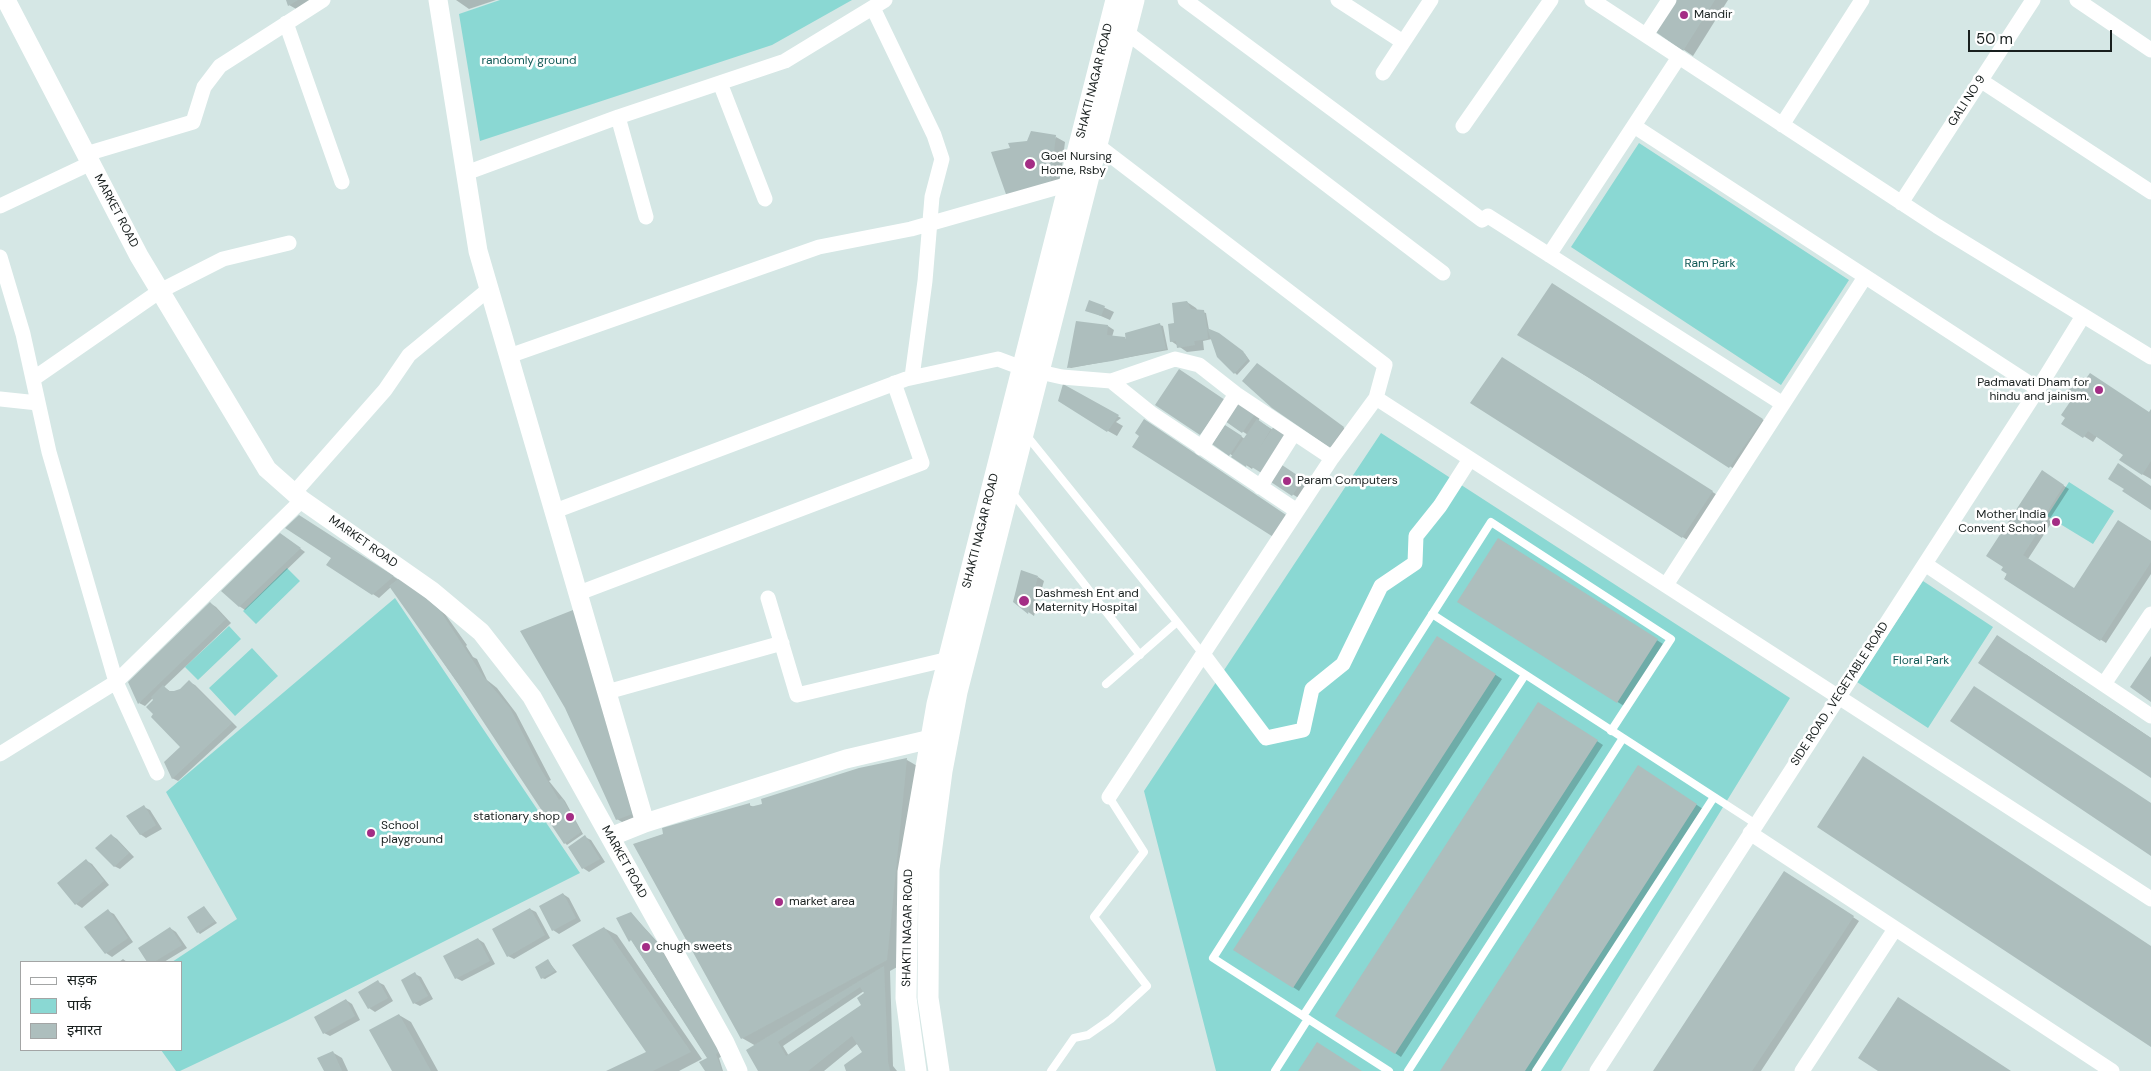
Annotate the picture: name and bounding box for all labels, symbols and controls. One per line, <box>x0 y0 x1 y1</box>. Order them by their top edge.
place label: Mandir <box>1694 8 1732 22</box>
marker: Mandir <box>1678 9 1690 21</box>
scale bar <box>1971 20 2115 52</box>
street label: SHAKTI NAGAR ROAD <box>1074 22 1116 140</box>
text: 50 m <box>1976 29 2013 49</box>
park label: randomly ground <box>481 54 577 68</box>
street label: GALI NO 9 <box>1945 73 1989 129</box>
place label: Goel Nursing Home, Rsby <box>1041 150 1112 178</box>
marker: Goel Nursing Home, Rsby <box>1023 157 1037 171</box>
street label: MARKET ROAD <box>91 172 141 250</box>
park label: Ram Park <box>1684 257 1736 271</box>
place label: Padmavati Dham for hindu and jainism. <box>1977 376 2089 404</box>
marker: Padmavati Dham for hindu and jainism. <box>2093 384 2105 396</box>
street label: SHAKTI NAGAR ROAD <box>960 472 1002 590</box>
place label: Param Computers <box>1297 474 1398 488</box>
marker: Param Computers <box>1281 475 1293 487</box>
place label: Mother India Convent School <box>1958 508 2046 536</box>
street label: MARKET ROAD <box>326 513 400 571</box>
marker: Mother India Convent School <box>2050 516 2062 528</box>
place label: Dashmesh Ent and Maternity Hospital <box>1035 587 1139 615</box>
marker: Dashmesh Ent and Maternity Hospital <box>1017 594 1031 608</box>
street label: SIDE ROAD , VEGETABLE ROAD <box>1788 619 1892 769</box>
park label: Floral Park <box>1893 654 1949 668</box>
place label: stationary shop <box>473 810 560 824</box>
marker: stationary shop <box>564 811 576 823</box>
place label: School playground <box>381 819 443 847</box>
street label: MARKET ROAD <box>598 823 650 901</box>
marker: School playground <box>365 827 377 839</box>
street label: SHAKTI NAGAR ROAD <box>900 869 916 987</box>
place label: market area <box>789 895 855 909</box>
marker: market area <box>773 896 785 908</box>
place label: chugh sweets <box>656 940 732 954</box>
marker: chugh sweets <box>640 941 652 953</box>
legend <box>20 961 182 1051</box>
text: सड़क <box>67 970 97 990</box>
text: पार्क <box>67 995 91 1015</box>
text: इमारत <box>67 1020 102 1040</box>

